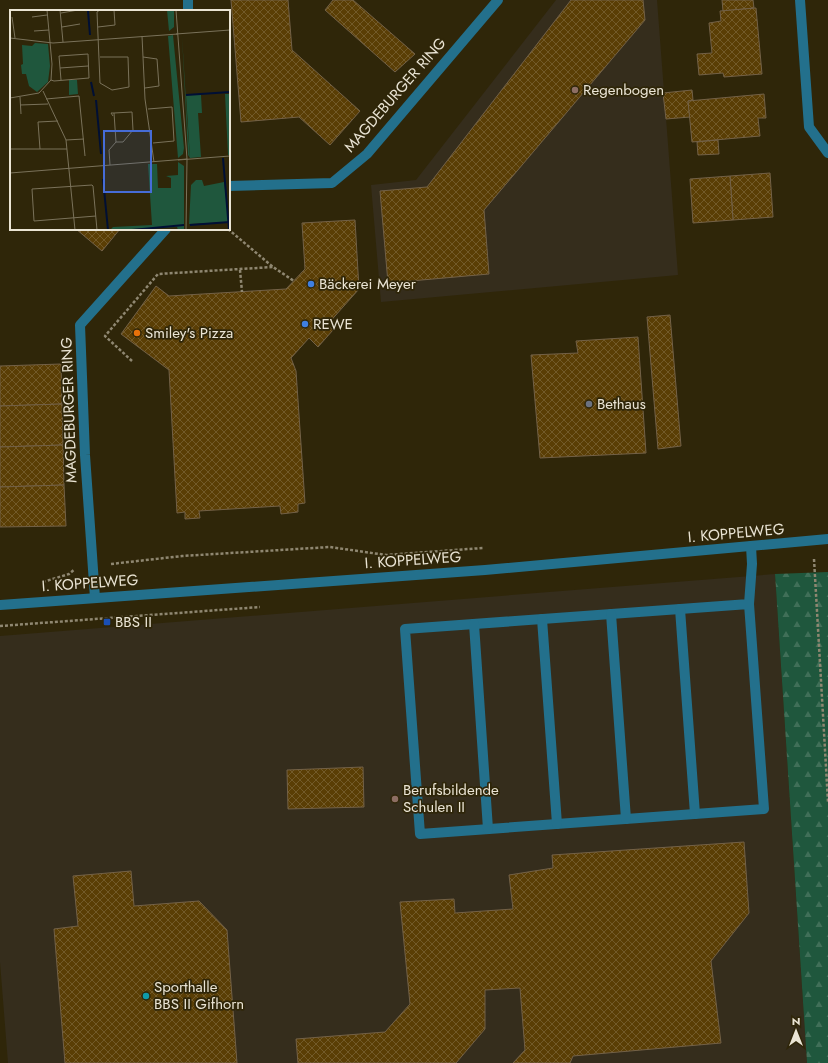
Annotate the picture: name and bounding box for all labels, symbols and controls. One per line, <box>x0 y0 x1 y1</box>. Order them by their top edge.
inset map <box>10 10 230 230</box>
street label: MAGDEBURGER RING <box>339 33 451 157</box>
place label: Regenbogen <box>583 79 664 101</box>
marker: Regenbogen <box>570 85 580 95</box>
place label: Bäckerei Meyer <box>319 273 417 295</box>
marker: Bäckerei Meyer <box>306 279 316 289</box>
place label: REWE <box>313 313 353 335</box>
marker: REWE <box>300 319 310 329</box>
place label: Smiley's Pizza <box>145 322 233 344</box>
marker: Smiley's Pizza <box>132 328 142 338</box>
street label: MAGDEBURGER RING <box>55 337 83 483</box>
place label: Bethaus <box>597 393 646 415</box>
marker: Bethaus <box>584 399 594 409</box>
street label: I. KOPPELWEG <box>687 518 785 548</box>
street label: I. KOPPELWEG <box>364 546 462 574</box>
street label: I. KOPPELWEG <box>41 569 139 597</box>
place label: BBS II <box>115 611 152 633</box>
marker: BBS II <box>102 617 112 627</box>
place label: Berufsbildende Schulen II <box>403 779 499 818</box>
marker: Berufsbildende Schulen II <box>390 794 400 804</box>
place label: Sporthalle BBS II Gifhorn <box>154 976 244 1015</box>
marker: Sporthalle BBS II Gifhorn <box>141 991 151 1001</box>
north arrow <box>776 1011 816 1051</box>
text: N <box>792 1013 800 1029</box>

